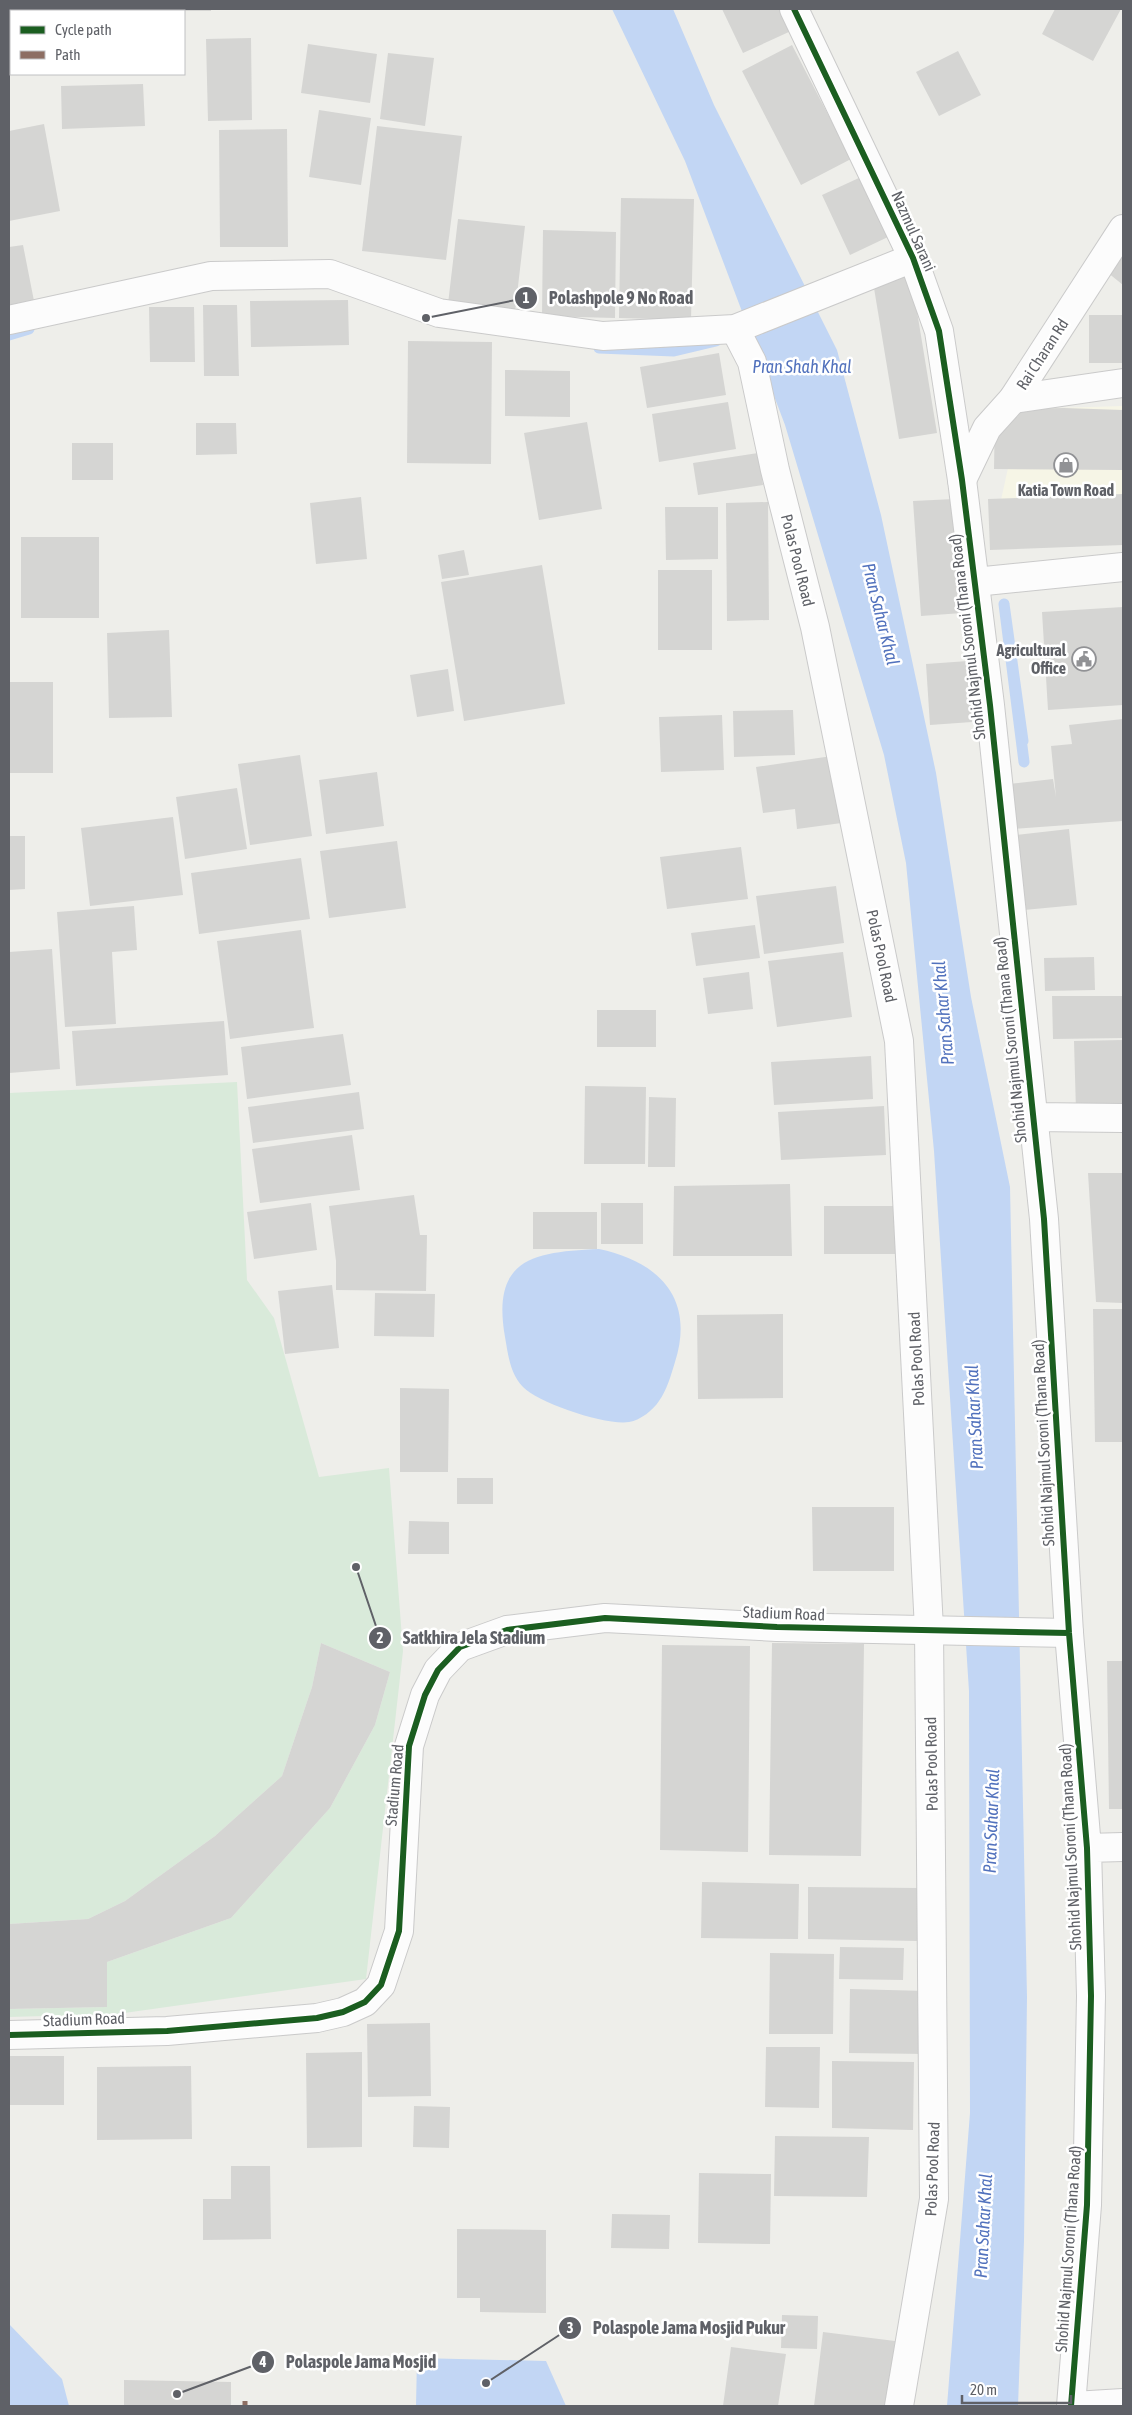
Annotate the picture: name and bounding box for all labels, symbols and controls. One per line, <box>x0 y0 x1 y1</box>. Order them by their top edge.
legend <box>10 10 185 75</box>
text: Cycle path <box>55 21 112 38</box>
text: Path <box>55 46 81 63</box>
street label: Nazmul Sarani <box>888 188 940 274</box>
callout: Polashpole 9 No Road <box>514 281 703 314</box>
text: Polashpole 9 No Road <box>549 287 693 308</box>
text: 1 <box>522 289 530 306</box>
street label: Rai Charan Rd <box>1012 315 1072 393</box>
water label: Pran Shah Khal <box>752 356 852 377</box>
shop icon: Katia Town Road <box>1053 452 1079 478</box>
place label: Katia Town Road <box>1018 481 1115 499</box>
street label: Polas Pool Road <box>778 512 818 608</box>
street label: Shohid Najmul Soroni (Thana Road) <box>945 533 990 741</box>
water label: Pran Sahar Khal <box>858 561 904 667</box>
place label: Agricultural Office <box>996 641 1067 677</box>
public building icon: Agricultural Office <box>1071 646 1097 672</box>
street label: Polas Pool Road <box>863 908 901 1004</box>
street label: Shohid Najmul Soroni (Thana Road) <box>990 936 1031 1144</box>
water label: Pran Sahar Khal <box>928 960 958 1066</box>
street label: Polas Pool Road <box>905 1311 927 1407</box>
street label: Shohid Najmul Soroni (Thana Road) <box>1029 1339 1058 1547</box>
water label: Pran Sahar Khal <box>961 1364 987 1470</box>
street label: Stadium Road <box>743 1603 825 1623</box>
callout: Satkhira Jela Stadium <box>368 1621 555 1654</box>
text: Satkhira Jela Stadium <box>403 1627 545 1648</box>
text: 2 <box>376 1629 384 1646</box>
street label: Polas Pool Road <box>921 1717 941 1811</box>
street label: Stadium Road <box>381 1743 407 1827</box>
street label: Shohid Najmul Soroni (Thana Road) <box>1056 1743 1085 1951</box>
water label: Pran Sahar Khal <box>979 1768 1003 1874</box>
street label: Stadium Road <box>43 2009 125 2029</box>
street label: Polas Pool Road <box>921 2122 943 2216</box>
street label: Shohid Najmul Soroni (Thana Road) <box>1052 2145 1085 2353</box>
water label: Pran Sahar Khal <box>970 2173 996 2279</box>
callout: Polaspole Jama Mosjid Pukur <box>557 2311 795 2344</box>
text: Polaspole Jama Mosjid Pukur <box>593 2317 786 2338</box>
text: 3 <box>566 2319 574 2336</box>
callout: Polaspole Jama Mosjid <box>251 2346 446 2379</box>
text: Polaspole Jama Mosjid <box>286 2351 436 2372</box>
text: 4 <box>258 2353 267 2370</box>
scale bar <box>962 2372 1071 2404</box>
text: 20 m <box>970 2381 997 2398</box>

